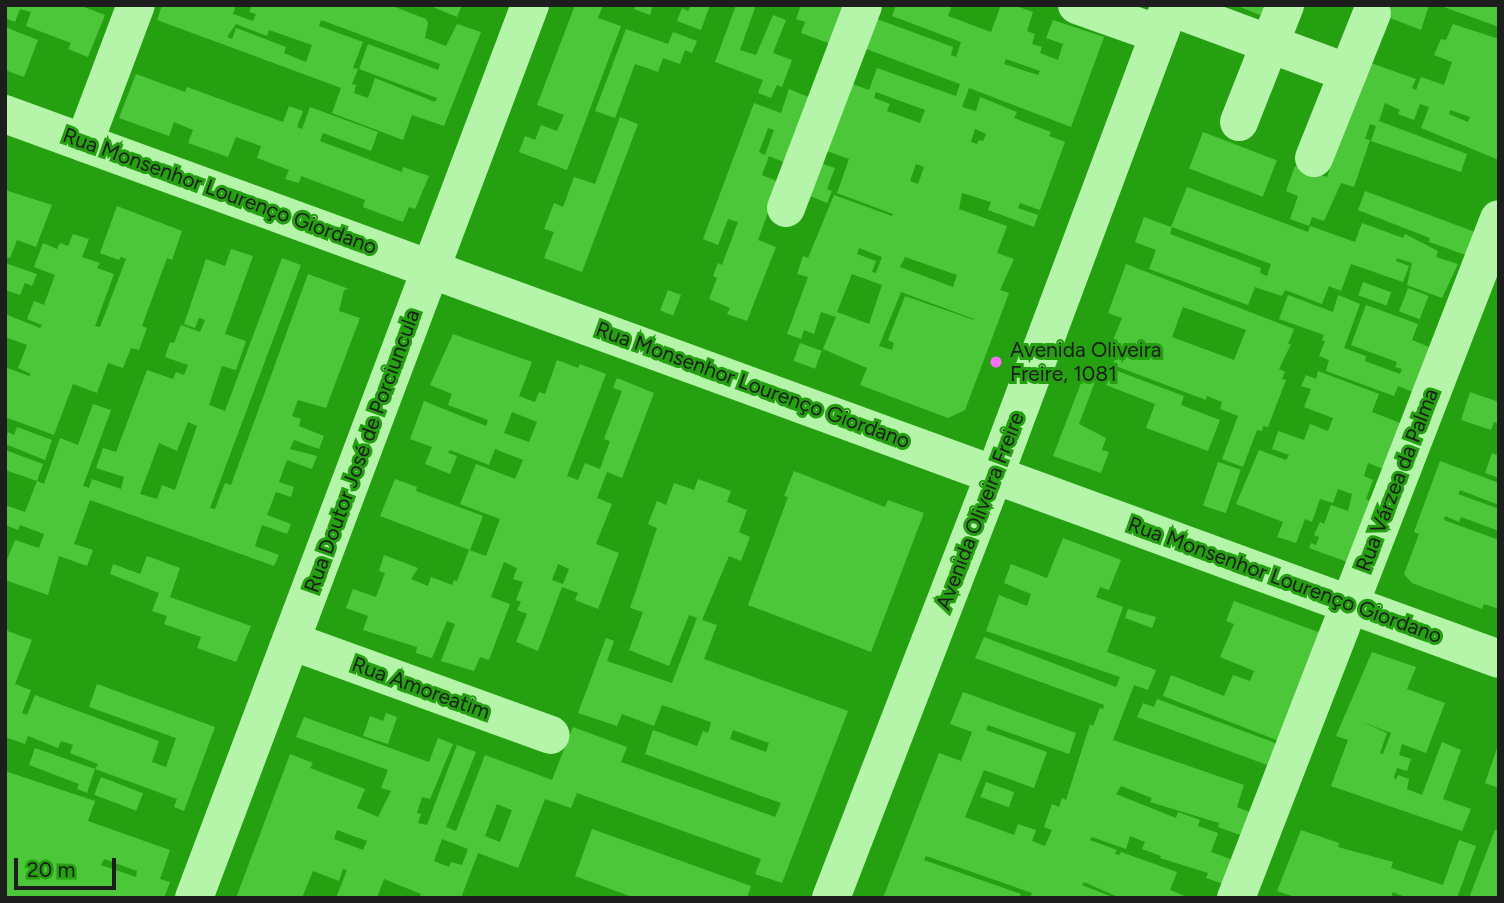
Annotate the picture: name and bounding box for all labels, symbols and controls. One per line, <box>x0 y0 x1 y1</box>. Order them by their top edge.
street label: Rua Monsenhor Lourenço Giordano <box>59 122 381 260</box>
street label: Rua Doutor José de Porciuncula <box>299 306 425 596</box>
street label: Rua Monsenhor Lourenço Giordano <box>592 316 914 454</box>
place label: Avenida Oliveira Freire, 1081 <box>1010 337 1162 387</box>
marker: Avenida Oliveira Freire, 1081 <box>988 354 1004 370</box>
street label: Rua Várzea da Palma <box>1350 385 1444 575</box>
street label: Avenida Oliveira Freire <box>931 409 1029 613</box>
street label: Rua Monsenhor Lourenço Giordano <box>1124 511 1446 649</box>
street label: Rua Amoreatim <box>349 651 493 725</box>
scale bar <box>18 844 119 888</box>
text: 20 m <box>27 857 75 882</box>

